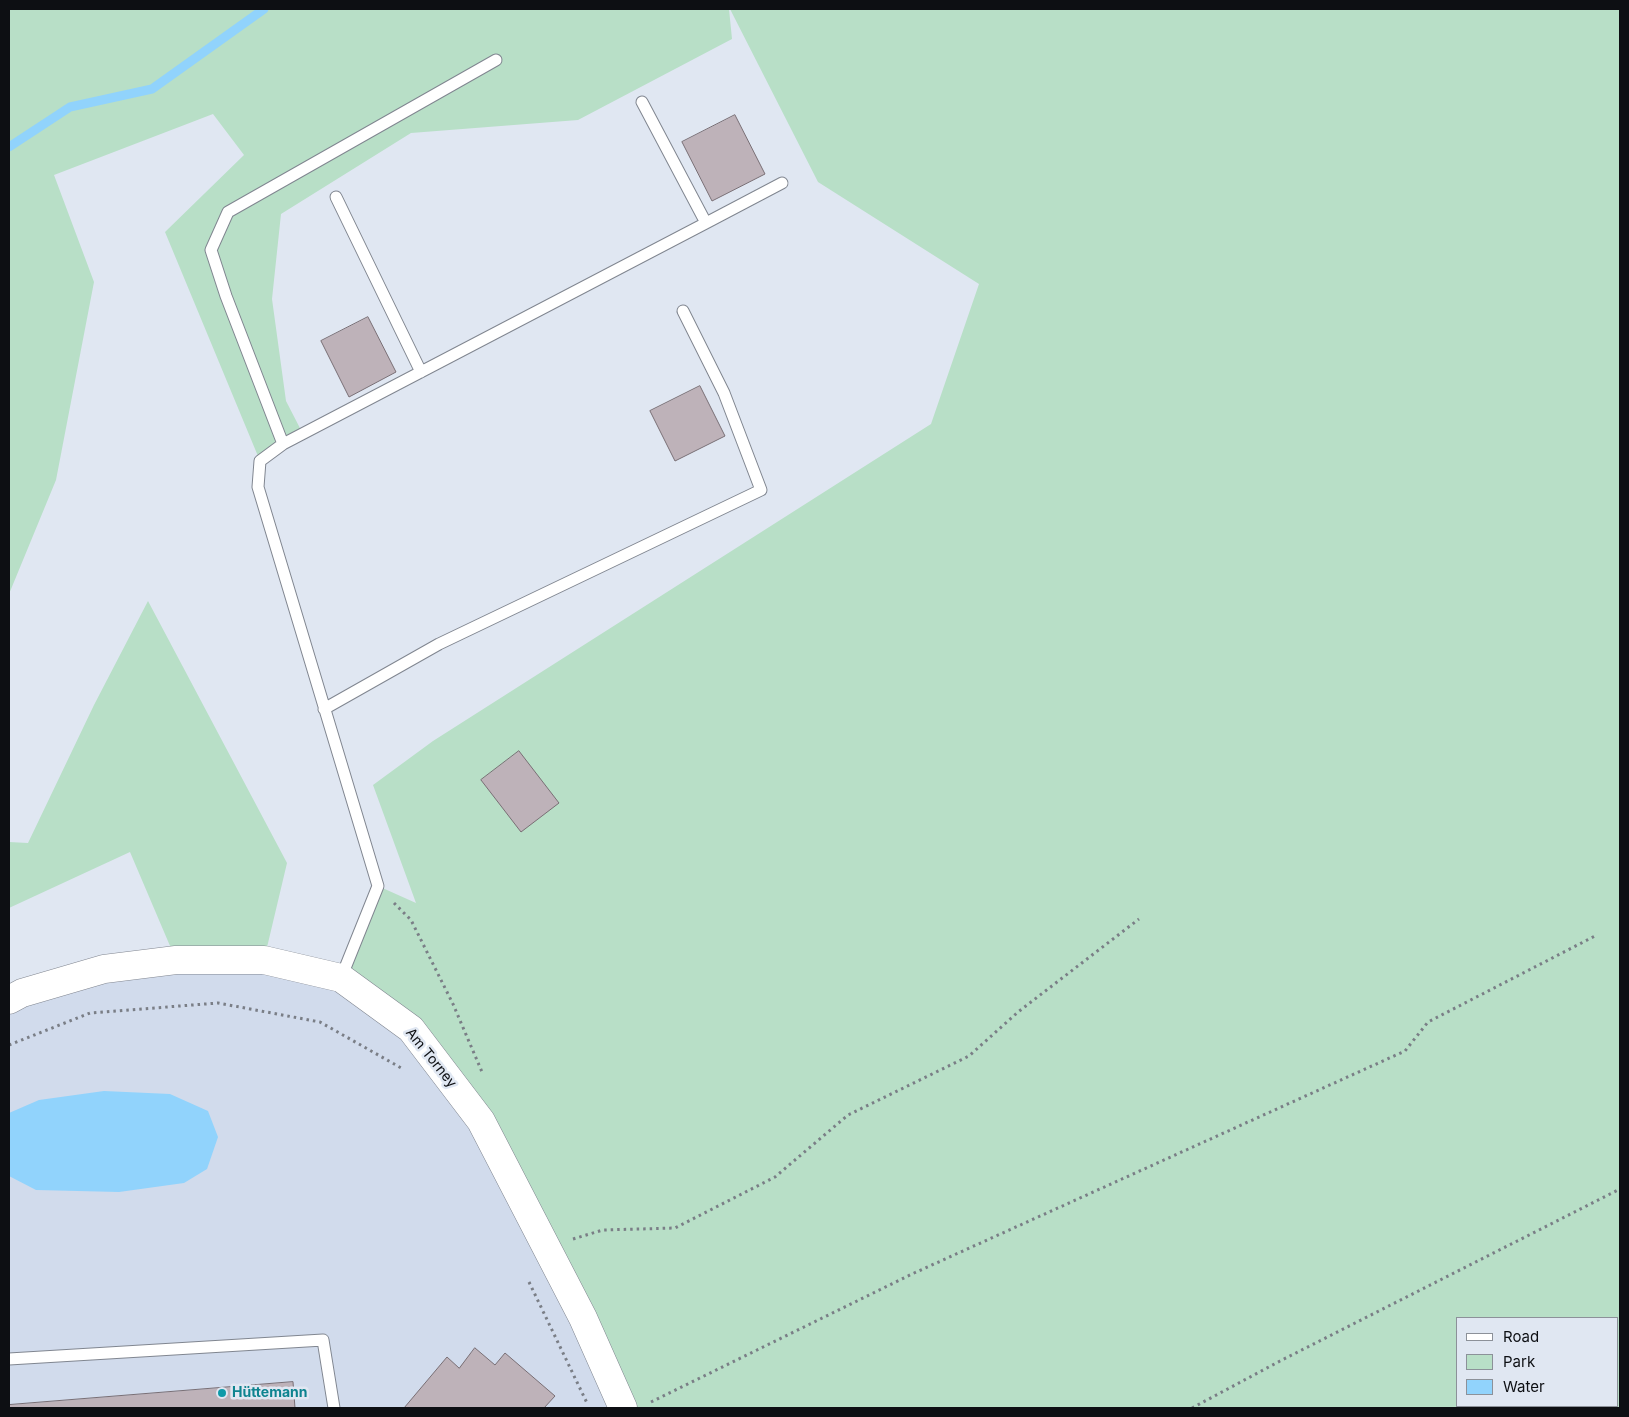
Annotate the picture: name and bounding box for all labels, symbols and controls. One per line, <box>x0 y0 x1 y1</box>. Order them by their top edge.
street label: Am Torney <box>402 1025 460 1091</box>
legend <box>1456 1317 1619 1407</box>
text: Road <box>1503 1327 1539 1346</box>
text: Park <box>1503 1352 1535 1371</box>
text: Water <box>1503 1377 1545 1396</box>
place label: Hüttemann <box>232 1385 307 1401</box>
marker: Hüttemann <box>216 1387 228 1399</box>

